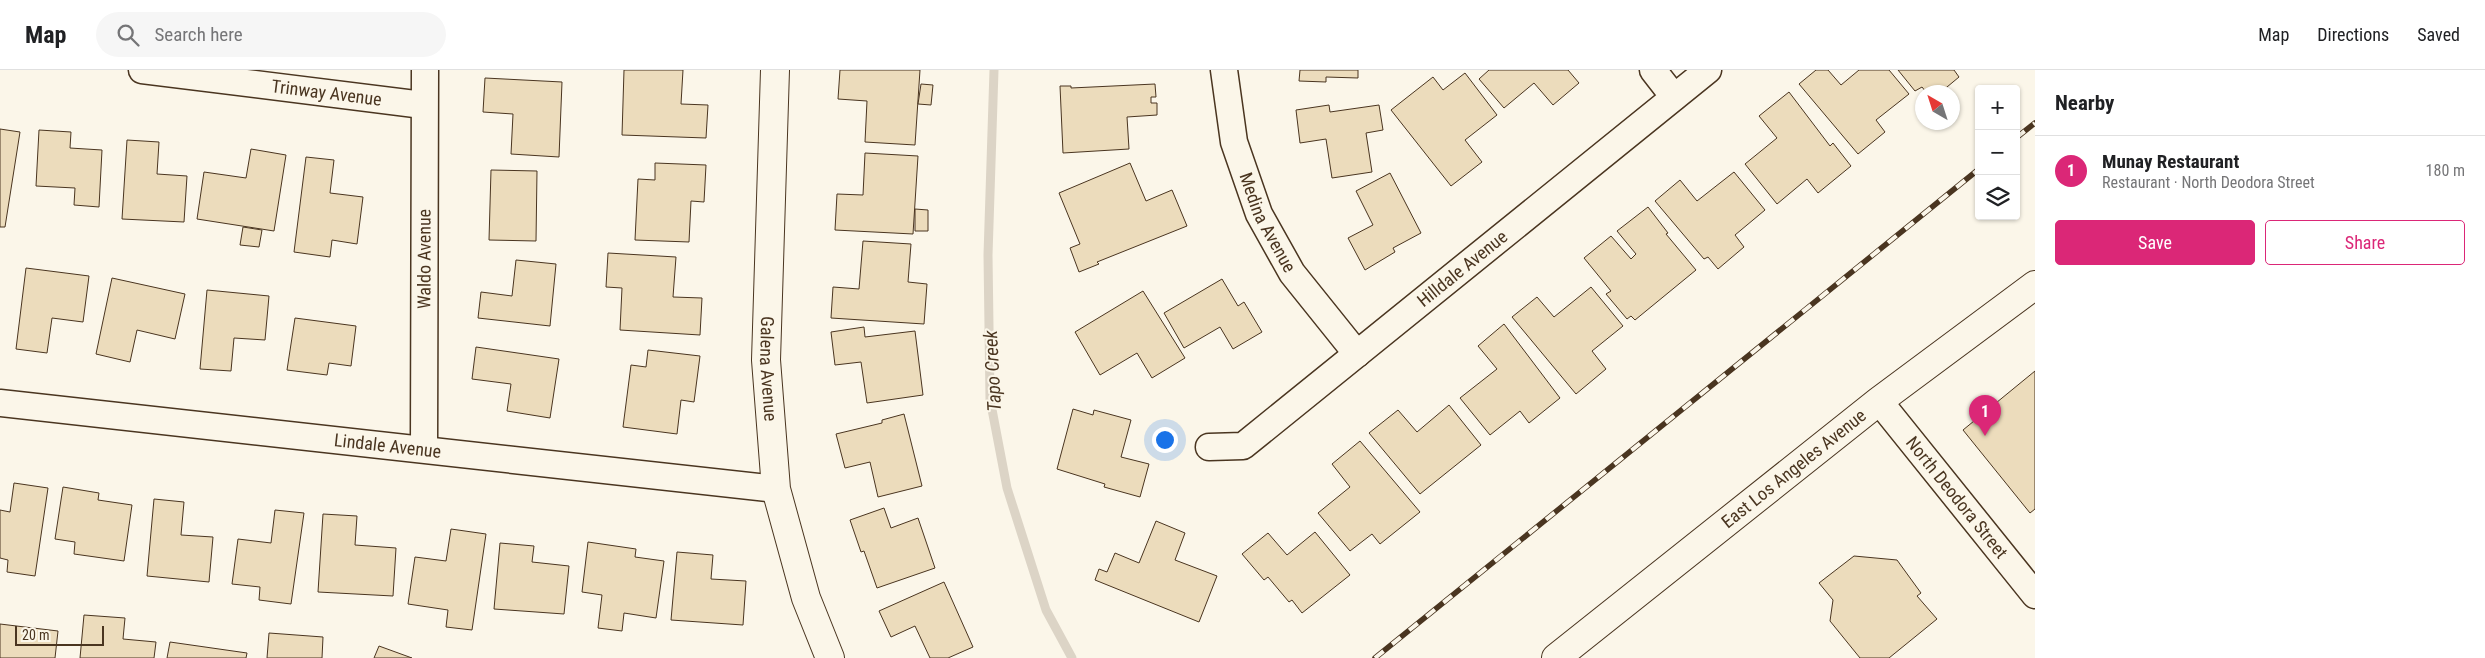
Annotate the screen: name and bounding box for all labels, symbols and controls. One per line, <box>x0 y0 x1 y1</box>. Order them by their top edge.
search box <box>96 12 446 57</box>
text: Map <box>25 21 66 49</box>
icon: search <box>114 21 142 49</box>
text: Search here <box>154 23 243 46</box>
text: Map <box>2258 24 2289 45</box>
text: Directions <box>2317 24 2389 45</box>
text: Saved <box>2417 24 2460 45</box>
street label: Trinway Avenue <box>270 75 383 110</box>
north arrow <box>1915 85 1960 130</box>
map controls <box>1975 85 2020 220</box>
button: + <box>1975 85 2020 130</box>
text: Nearby <box>2055 91 2114 115</box>
button: − <box>1975 130 2020 175</box>
text: Munay Restaurant <box>2102 150 2239 173</box>
text: 1 <box>2067 161 2075 180</box>
text: 180 m <box>2426 161 2465 180</box>
street label: Medina Avenue <box>1235 170 1300 276</box>
text: Restaurant · North Deodora Street <box>2102 173 2315 192</box>
button: layers <box>1975 175 2020 220</box>
street label: Waldo Avenue <box>413 209 435 309</box>
button: Save <box>2055 220 2255 265</box>
button: Share <box>2265 220 2465 265</box>
street label: Hilldale Avenue <box>1413 226 1511 311</box>
street label: Galena Avenue <box>756 316 782 422</box>
water label: Tapo Creek <box>979 329 1006 412</box>
pin: 1 <box>1969 395 2001 436</box>
street label: East Los Angeles Avenue <box>1717 405 1870 532</box>
your location <box>1152 427 1178 453</box>
street label: Lindale Avenue <box>333 429 442 462</box>
street label: North Deodora Street <box>1902 432 2012 562</box>
scale bar <box>15 623 104 646</box>
text: 20 m <box>22 627 50 643</box>

